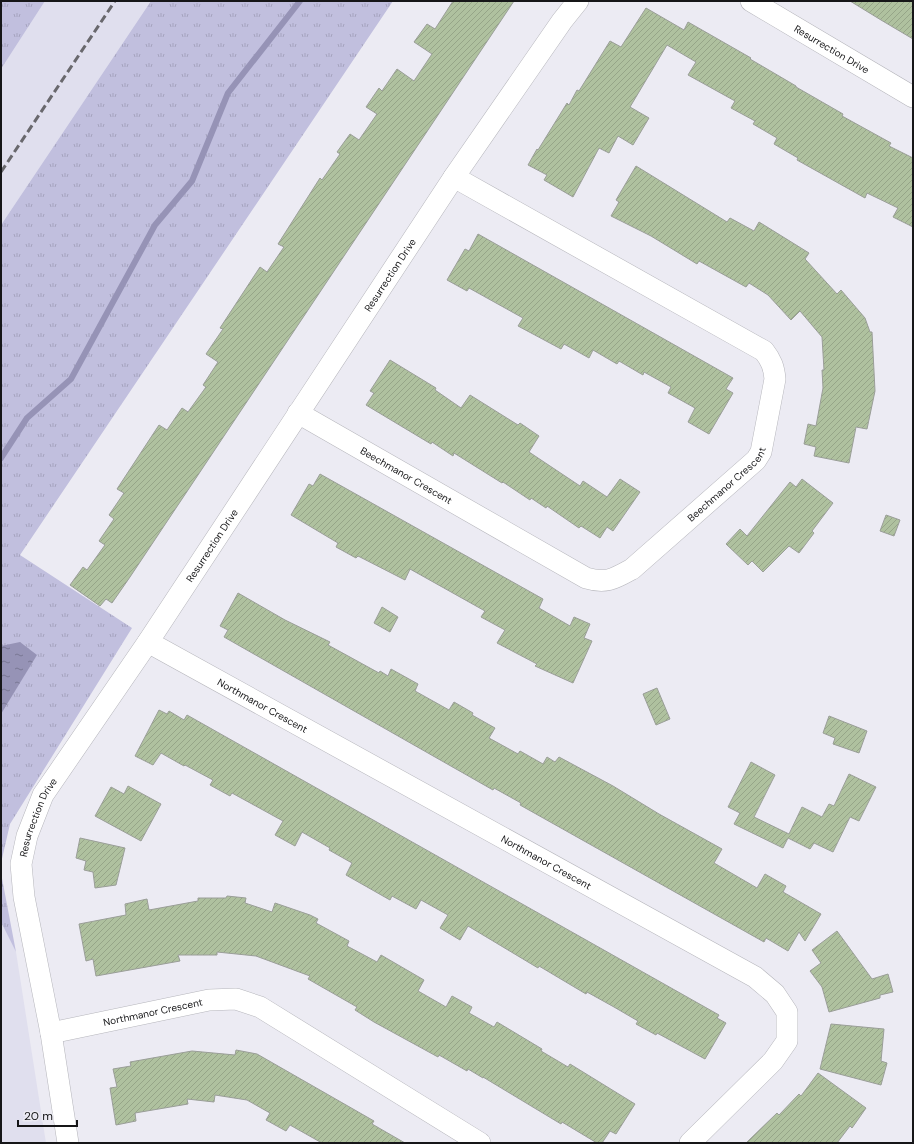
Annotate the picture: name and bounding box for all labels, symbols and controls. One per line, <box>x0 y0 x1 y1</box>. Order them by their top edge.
street label: Resurrection Drive <box>792 22 872 76</box>
street label: Resurrection Drive <box>361 235 419 314</box>
street label: Beechmanor Crescent <box>358 444 455 507</box>
street label: Beechmanor Crescent <box>684 446 768 524</box>
street label: Resurrection Drive <box>183 506 241 584</box>
street label: Northmanor Crescent <box>215 675 310 735</box>
street label: Resurrection Drive <box>16 775 60 858</box>
street label: Northmanor Crescent <box>499 832 594 892</box>
street label: Northmanor Crescent <box>102 995 204 1028</box>
scale bar <box>18 1102 77 1128</box>
text: 20 m <box>24 1108 53 1124</box>

